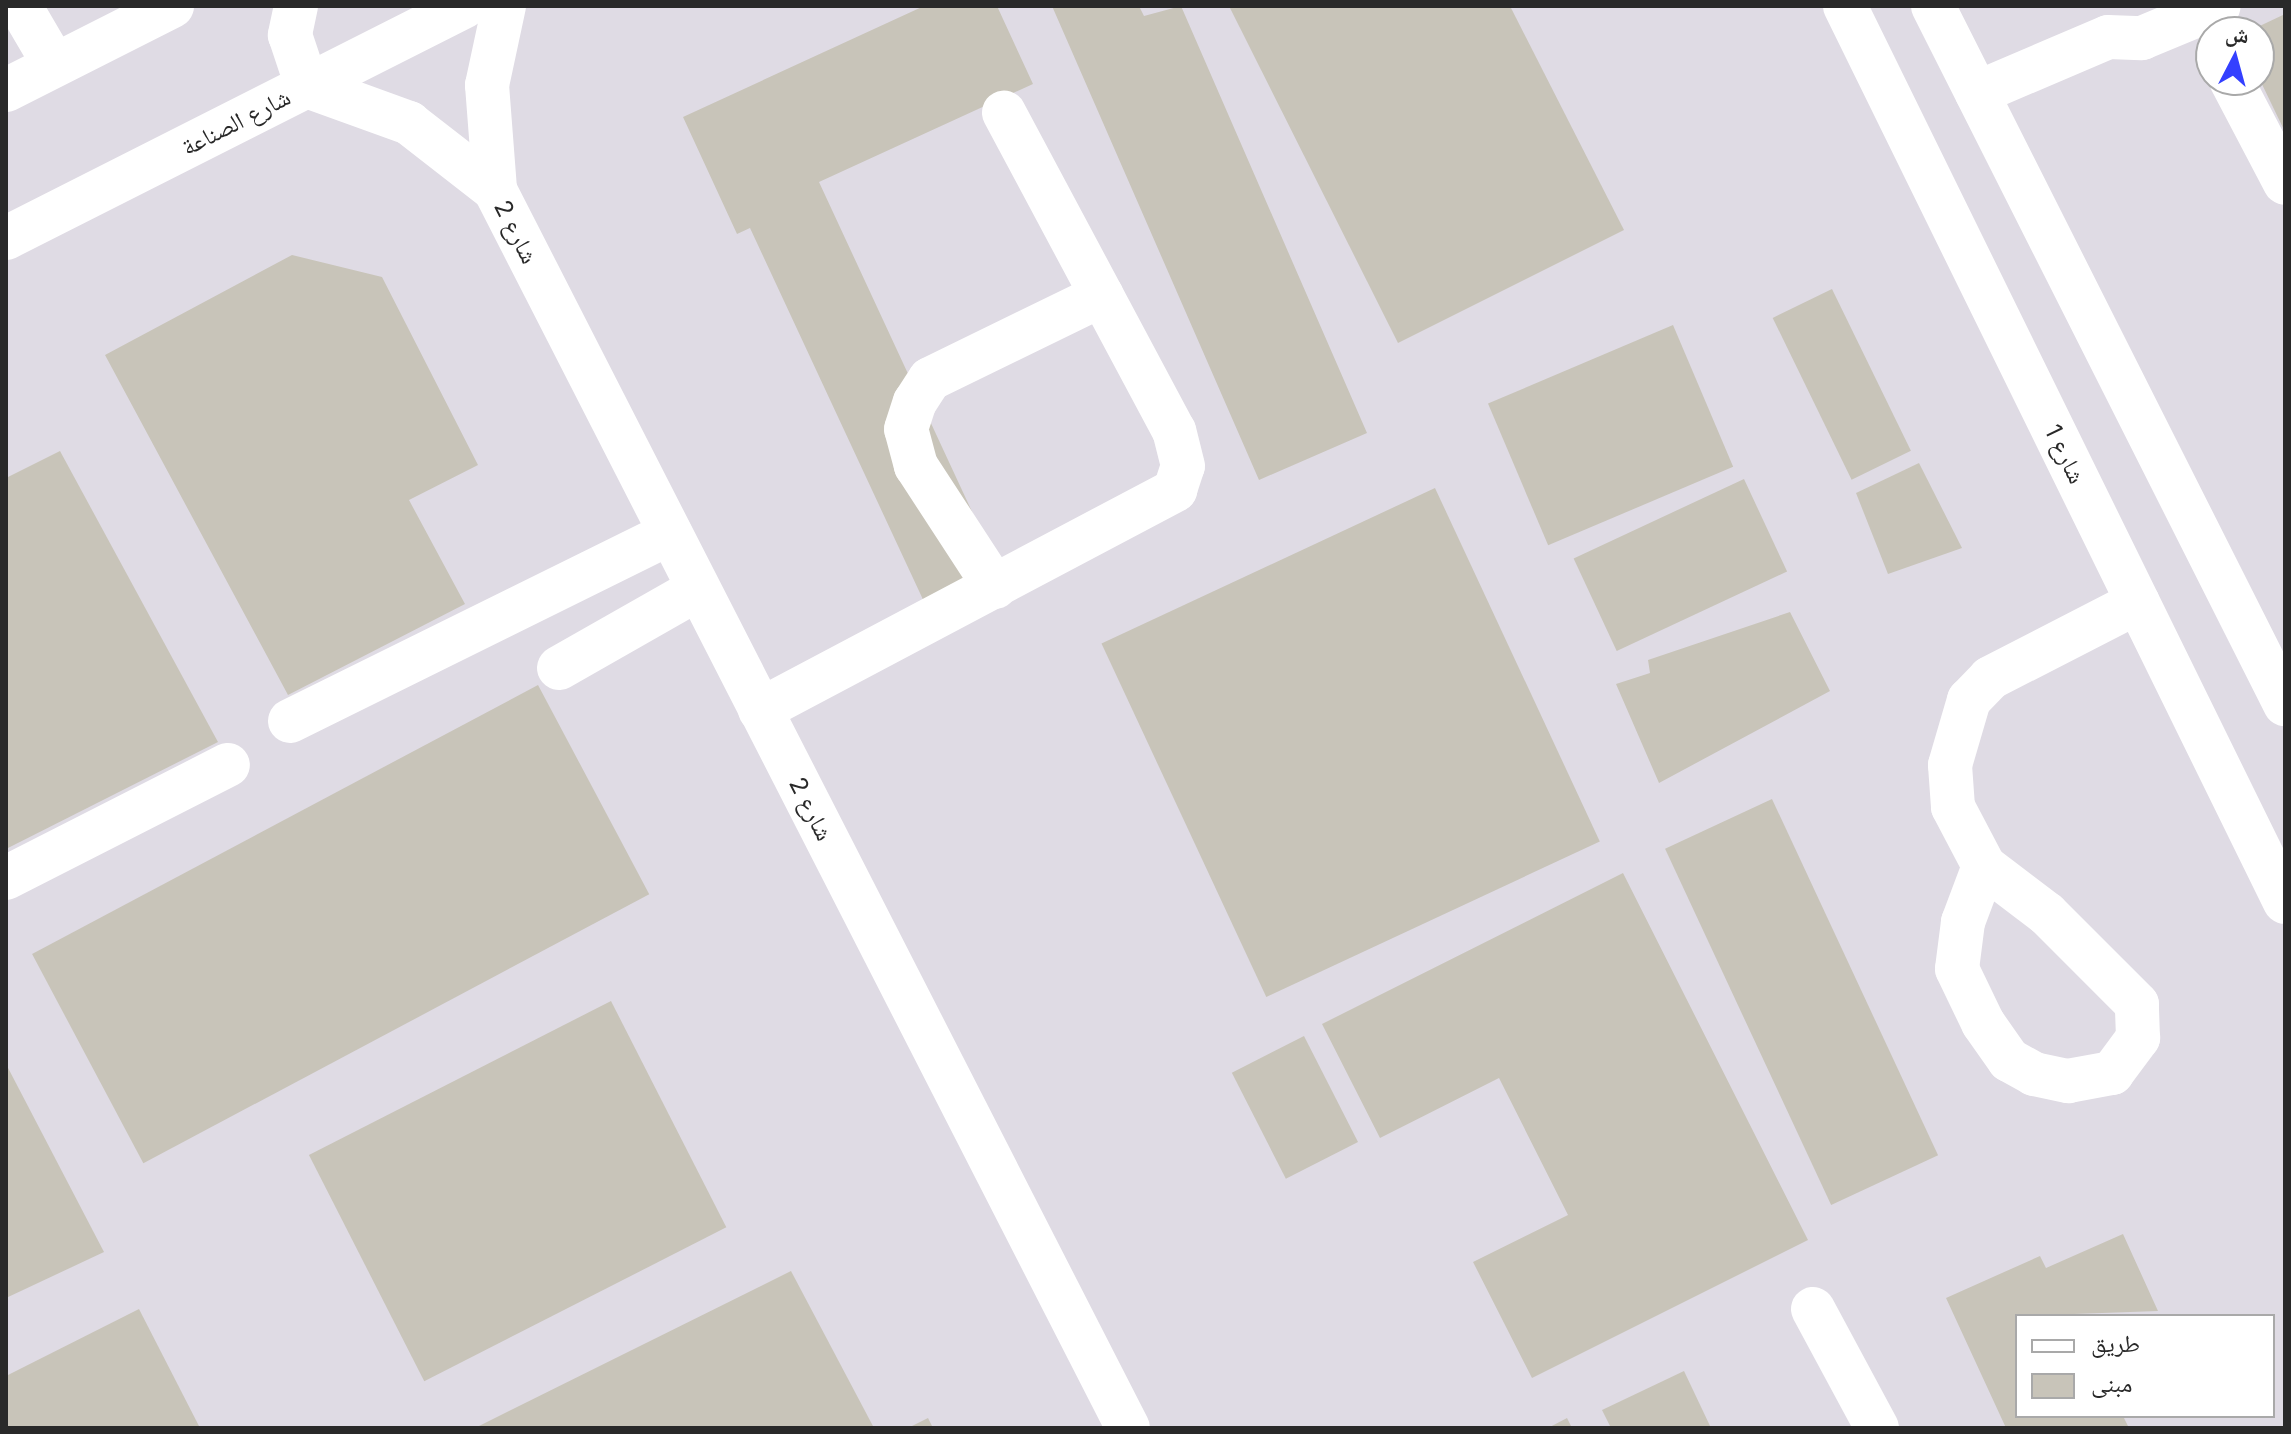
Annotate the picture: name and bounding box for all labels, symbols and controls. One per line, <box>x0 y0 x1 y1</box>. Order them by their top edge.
north arrow <box>2195 16 2275 96</box>
text: ش <box>2224 20 2250 48</box>
street label: شارع الصناعة <box>177 82 295 162</box>
street label: شارع 2 <box>488 196 544 268</box>
street label: شارع 1 <box>2038 420 2092 488</box>
street label: شارع 2 <box>783 773 839 845</box>
legend <box>2015 1314 2275 1418</box>
text: طريق <box>2091 1329 2140 1358</box>
text: مبنى <box>2091 1369 2132 1398</box>

